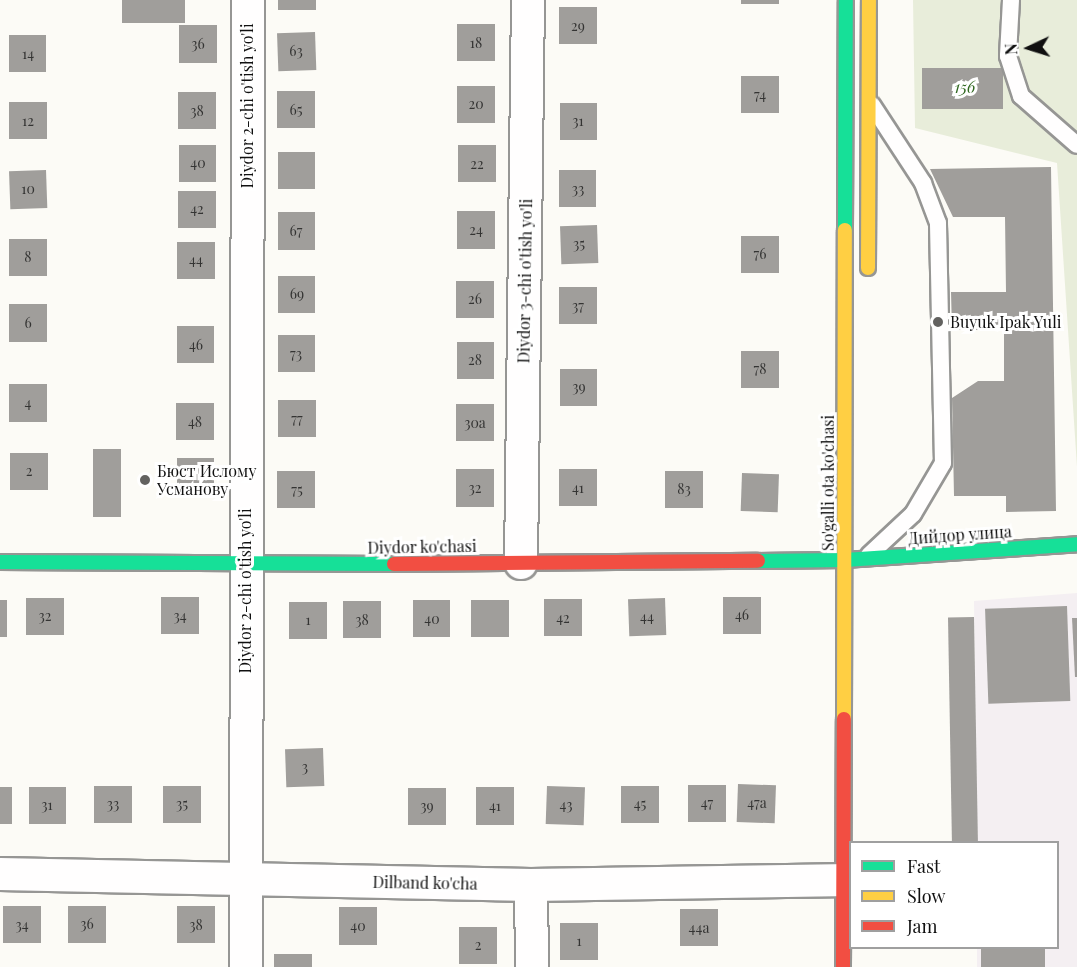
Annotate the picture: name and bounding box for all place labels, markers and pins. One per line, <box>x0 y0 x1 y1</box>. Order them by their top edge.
place label: Buyuk Ipak Yuli <box>950 312 1062 332</box>
marker: Buyuk Ipak Yuli <box>931 315 945 329</box>
place label: Бюст Ислому Усманову <box>157 461 257 499</box>
marker: Бюст Ислому Усманову <box>138 473 152 487</box>

